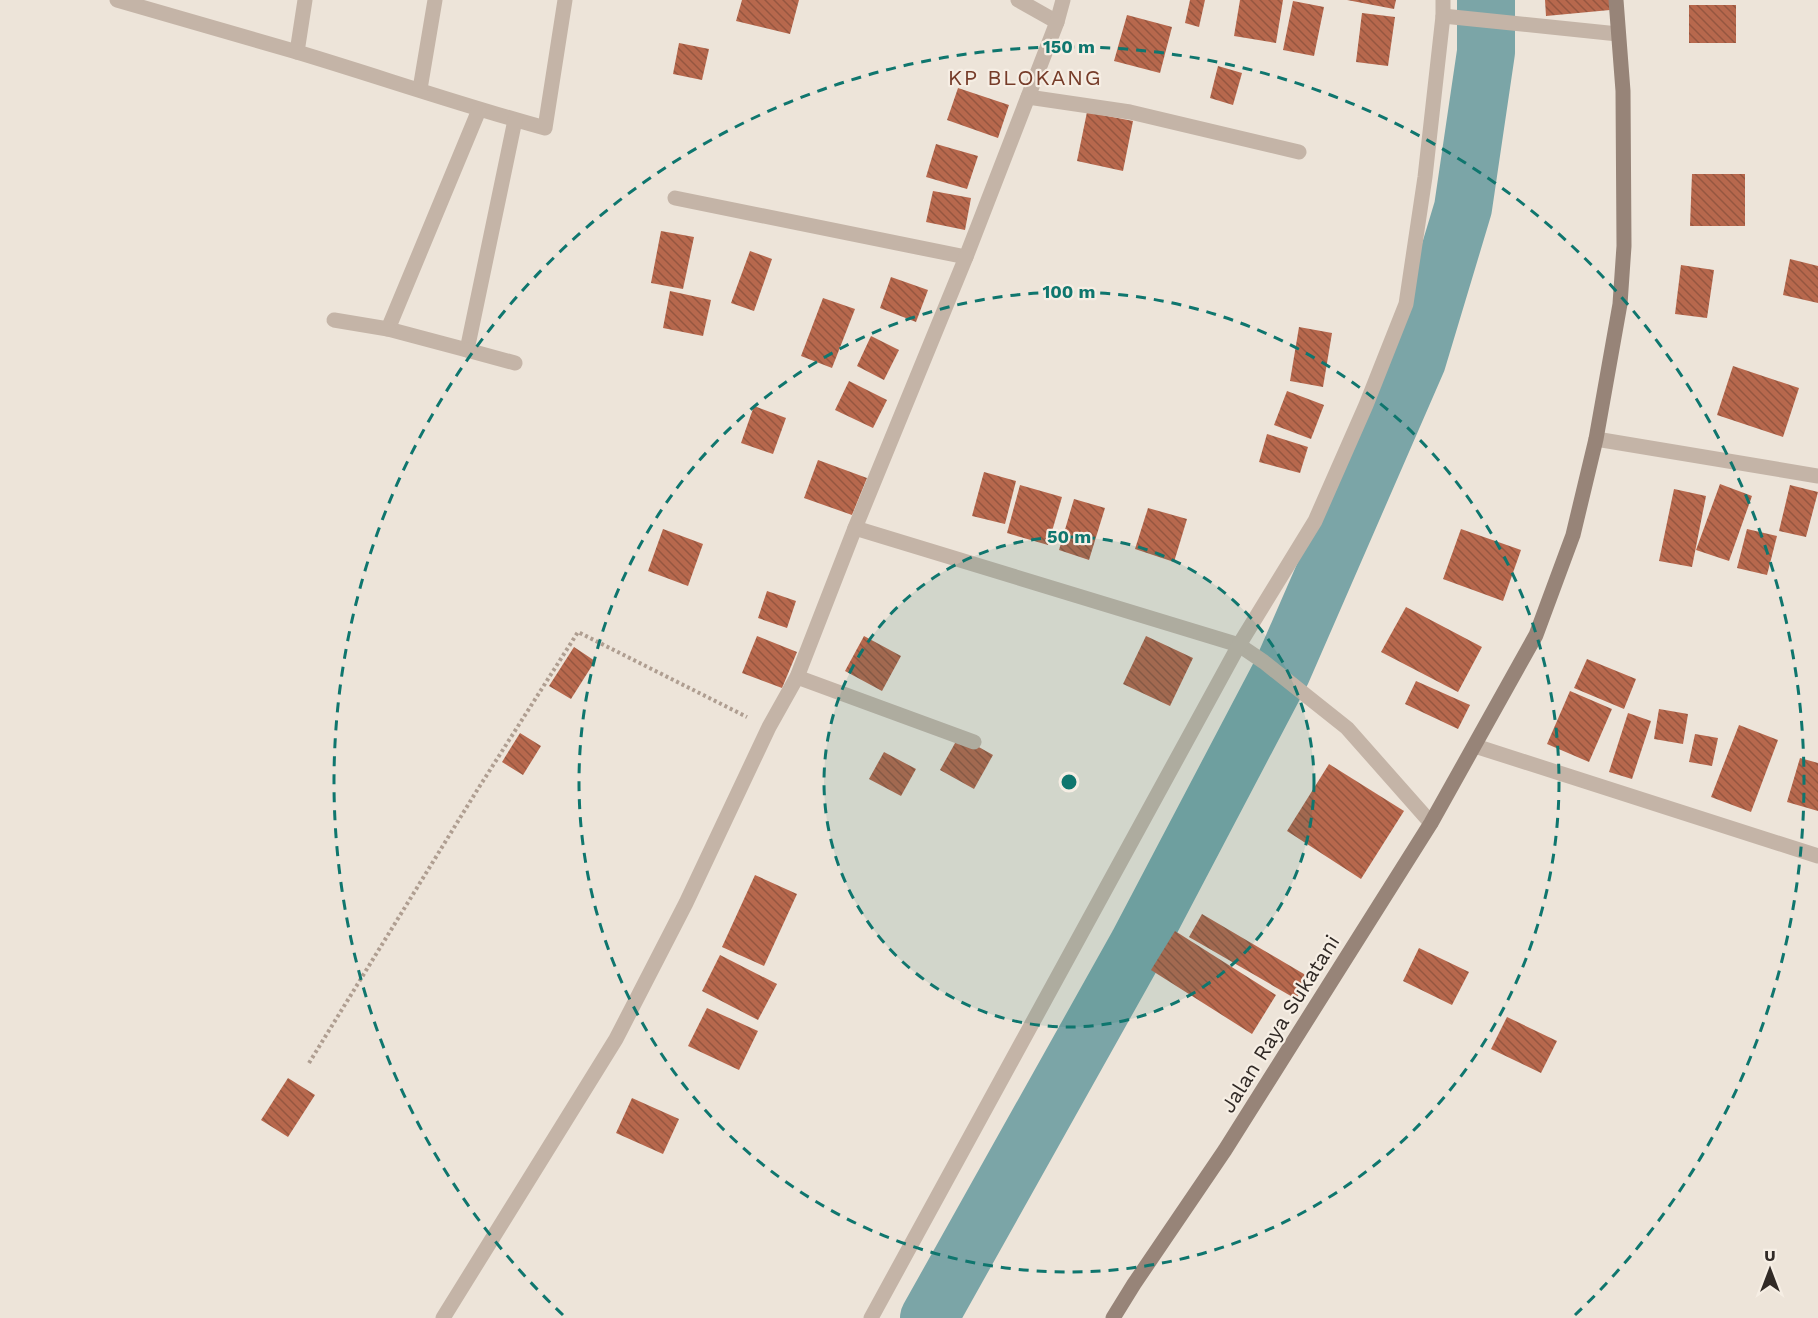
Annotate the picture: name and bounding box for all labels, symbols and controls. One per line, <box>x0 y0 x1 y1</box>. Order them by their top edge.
text: 150 m <box>1043 36 1095 57</box>
district label: KP BLOKANG <box>948 65 1102 90</box>
text: 100 m <box>1042 281 1096 302</box>
text: 50 m <box>1047 526 1091 547</box>
centre of rings <box>1059 772 1079 792</box>
street label: Jalan Raya Sukatani <box>1215 930 1344 1117</box>
north arrow <box>1740 1240 1800 1300</box>
text: U <box>1764 1246 1776 1265</box>

